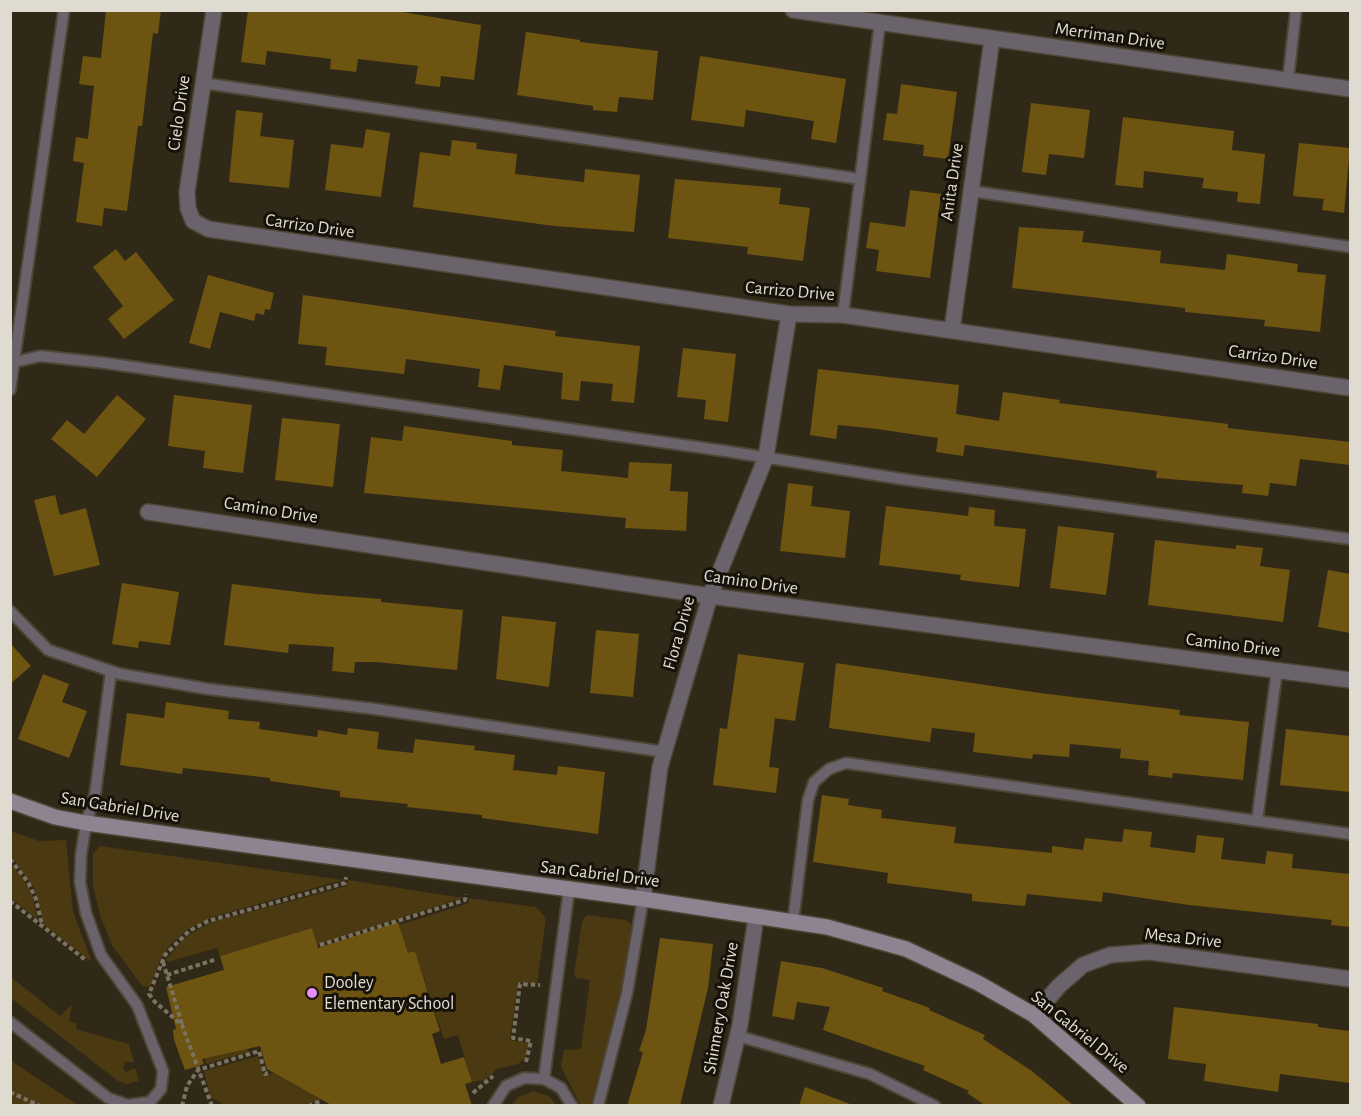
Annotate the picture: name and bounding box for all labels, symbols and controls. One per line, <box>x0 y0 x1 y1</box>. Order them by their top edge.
street label: Merriman Drive <box>1054 18 1166 54</box>
street label: Cielo Drive <box>163 74 195 152</box>
street label: Anita Drive <box>936 142 968 222</box>
street label: Carrizo Drive <box>264 209 356 243</box>
street label: Carrizo Drive <box>744 276 836 306</box>
street label: Carrizo Drive <box>1227 340 1319 374</box>
street label: Camino Drive <box>223 492 319 528</box>
street label: Camino Drive <box>703 565 799 599</box>
street label: Flora Drive <box>658 594 700 672</box>
street label: Camino Drive <box>1185 629 1281 661</box>
street label: San Gabriel Drive <box>59 787 181 827</box>
street label: San Gabriel Drive <box>539 856 661 892</box>
street label: Mesa Drive <box>1143 923 1223 953</box>
street label: Shinnery Oak Drive <box>699 940 743 1076</box>
place label: Dooley Elementary School <box>324 972 454 1014</box>
marker: Dooley Elementary School <box>305 986 319 1000</box>
street label: San Gabriel Drive <box>1027 986 1133 1078</box>

